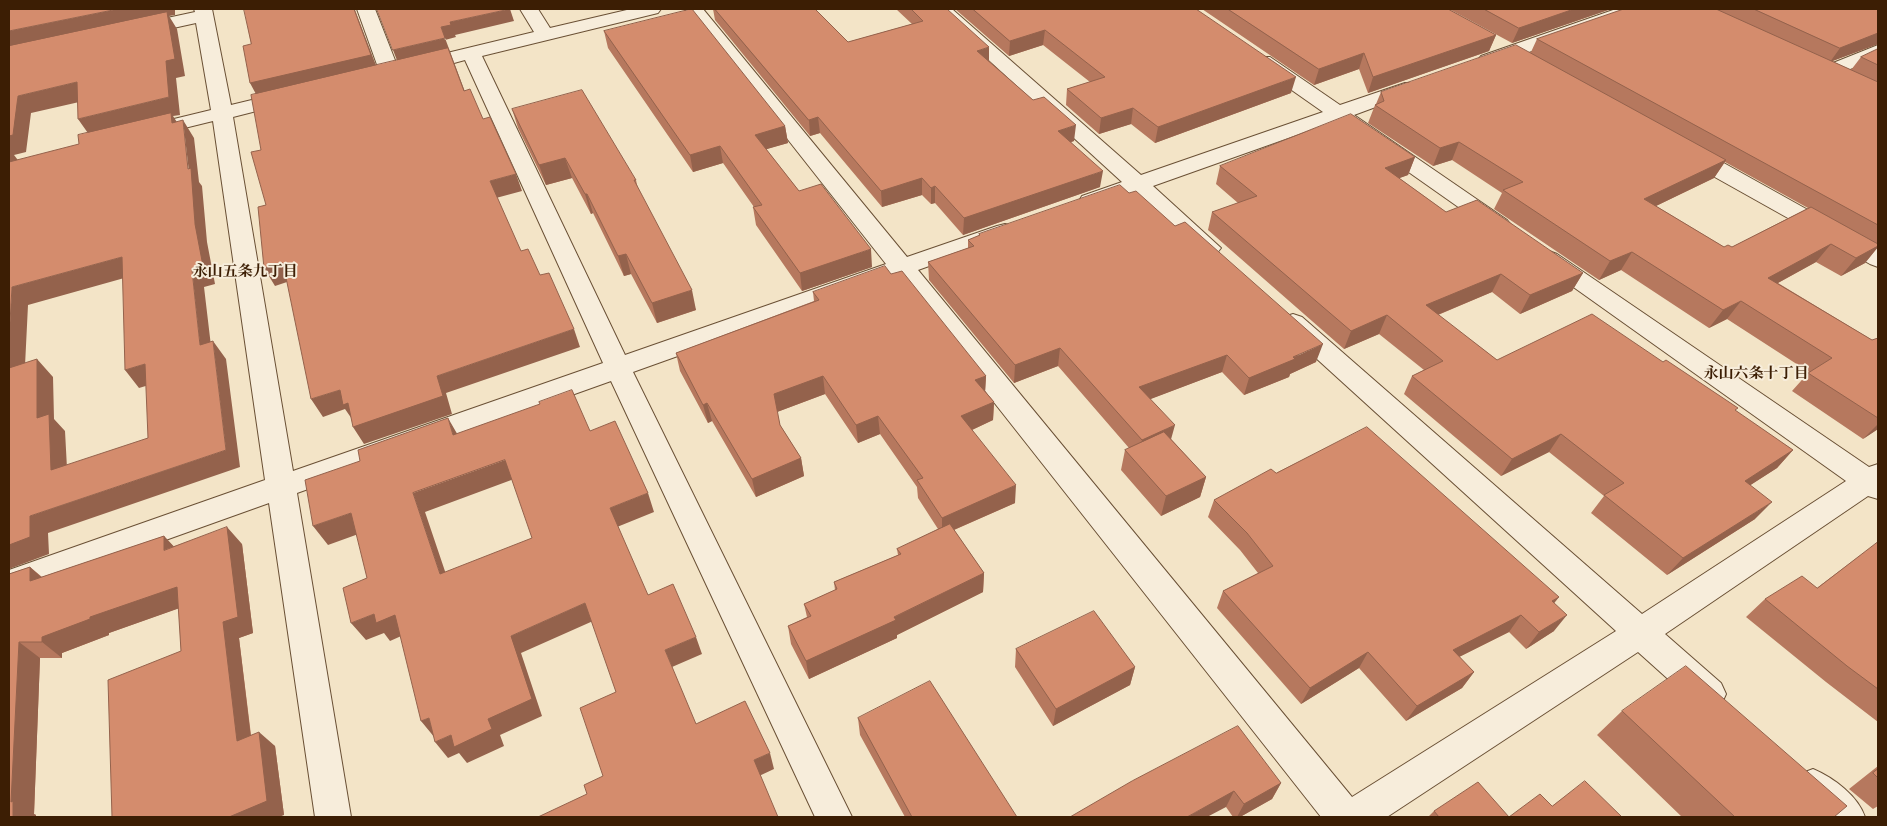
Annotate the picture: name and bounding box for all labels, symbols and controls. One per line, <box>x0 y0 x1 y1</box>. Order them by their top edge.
district label: 永山五条九丁目 <box>193 263 297 281</box>
district label: 永山六条十丁目 <box>1704 365 1808 383</box>

